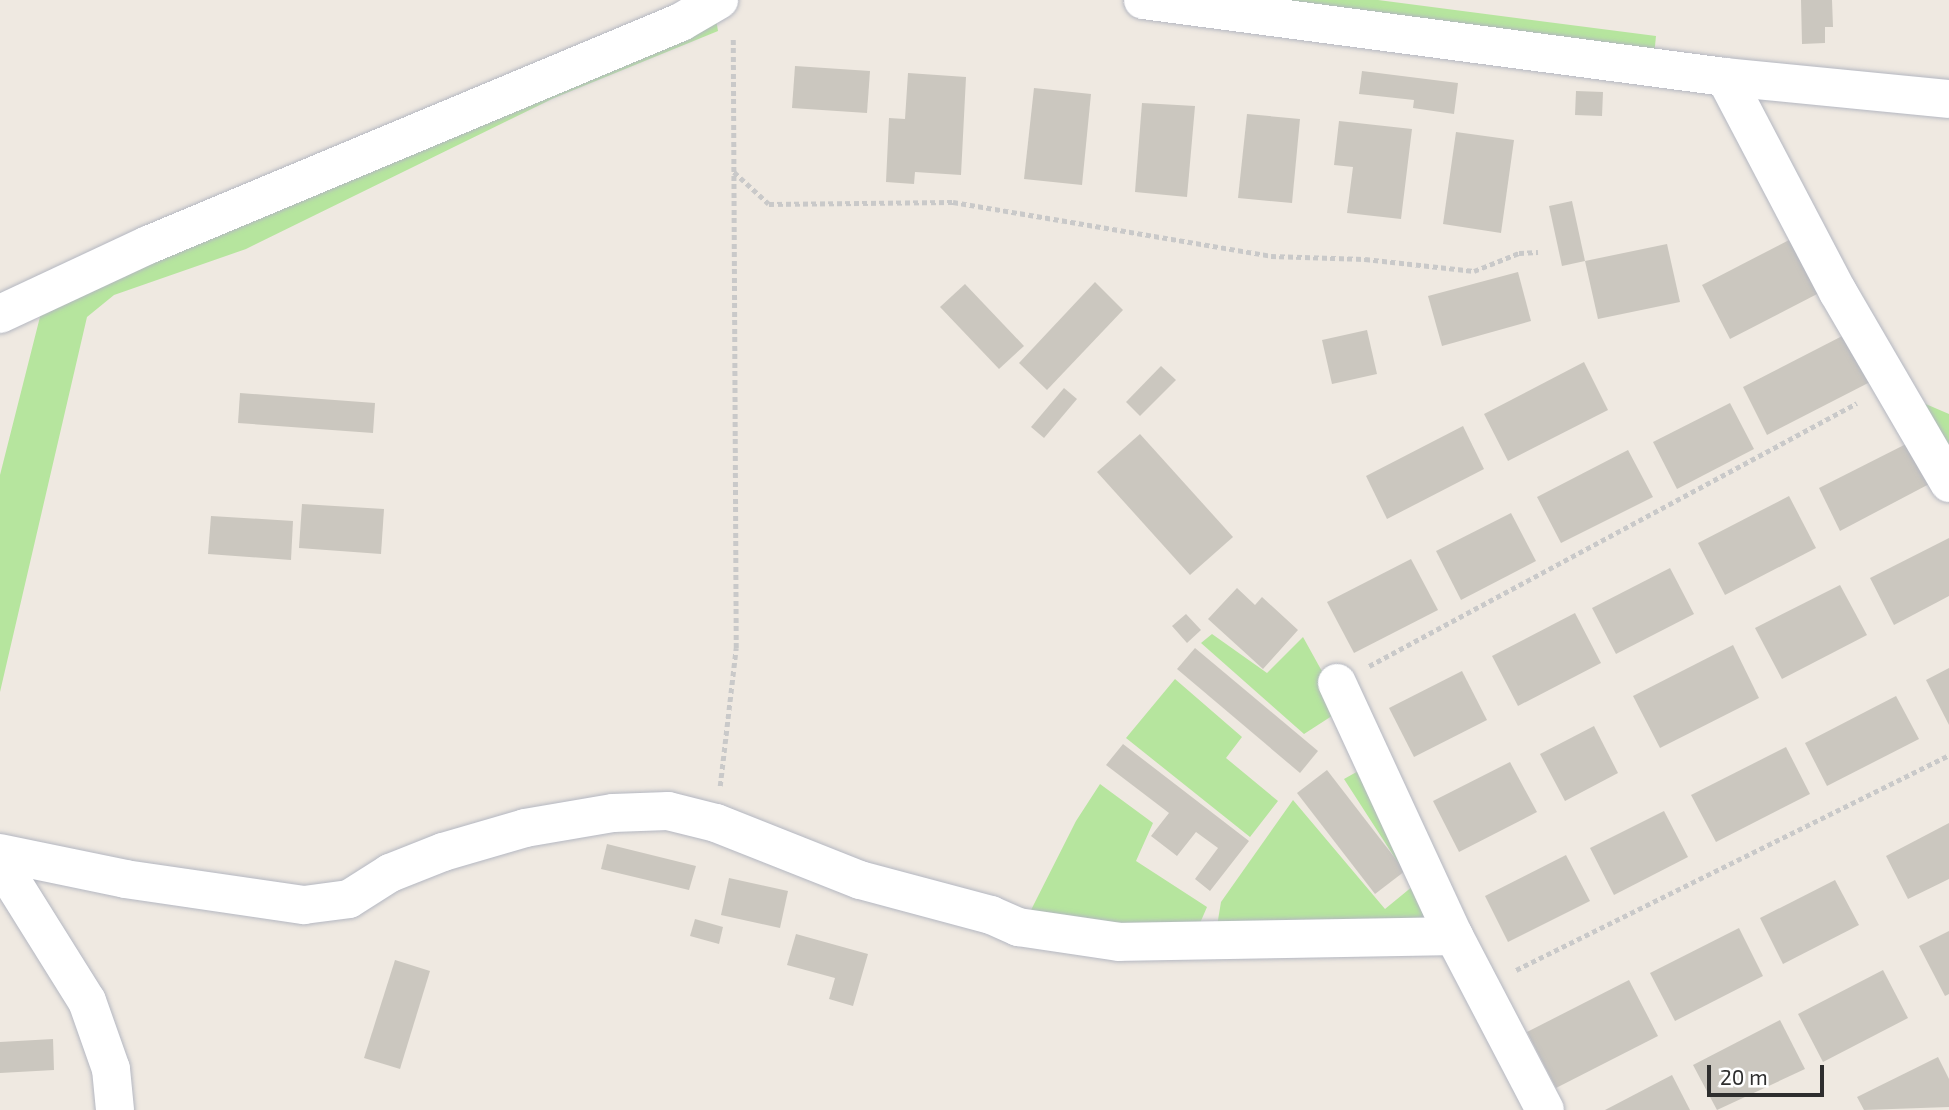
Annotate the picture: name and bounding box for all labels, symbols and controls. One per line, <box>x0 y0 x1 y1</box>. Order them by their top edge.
scale bar <box>1711 1050 1828 1094</box>
text: 20 m <box>1720 1064 1768 1089</box>

